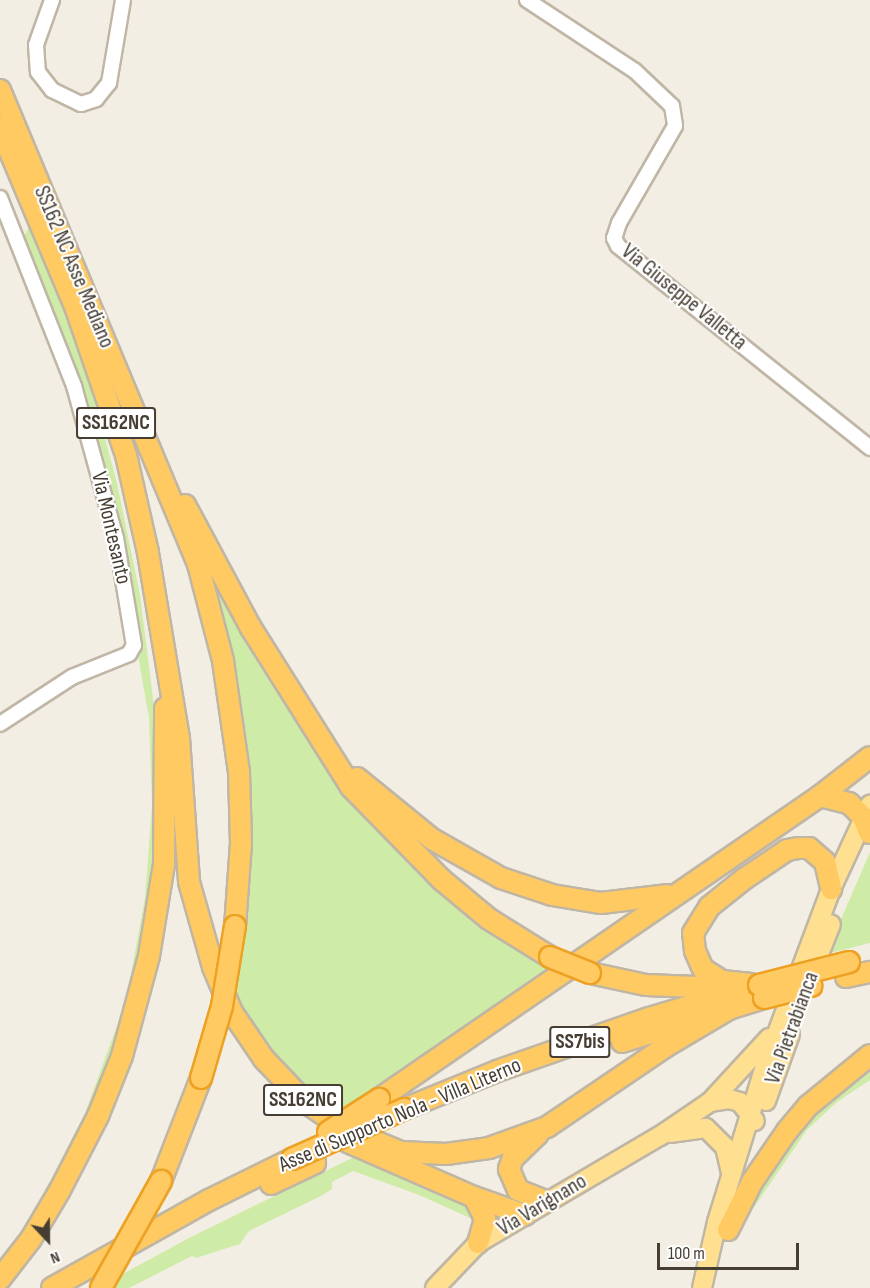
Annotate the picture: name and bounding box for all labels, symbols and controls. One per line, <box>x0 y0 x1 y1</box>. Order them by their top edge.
street label: SS162 NC Asse Mediano <box>28 182 120 352</box>
street label: Via Giuseppe Valletta <box>616 238 752 356</box>
road number: SS162NC <box>76 405 156 441</box>
street label: Via Montesanto <box>85 469 137 587</box>
street label: Via Pietrabianca <box>760 968 824 1088</box>
road number: SS7bis <box>548 1024 612 1060</box>
street label: Asse di Supporto Nola - Villa Literno <box>275 1052 525 1178</box>
road number: SS162NC <box>262 1082 344 1118</box>
street label: Via Varignano <box>493 1168 591 1242</box>
north arrow <box>18 1210 78 1270</box>
scale bar <box>660 1231 802 1269</box>
text: 100 m <box>668 1243 705 1264</box>
text: N <box>47 1247 62 1268</box>

